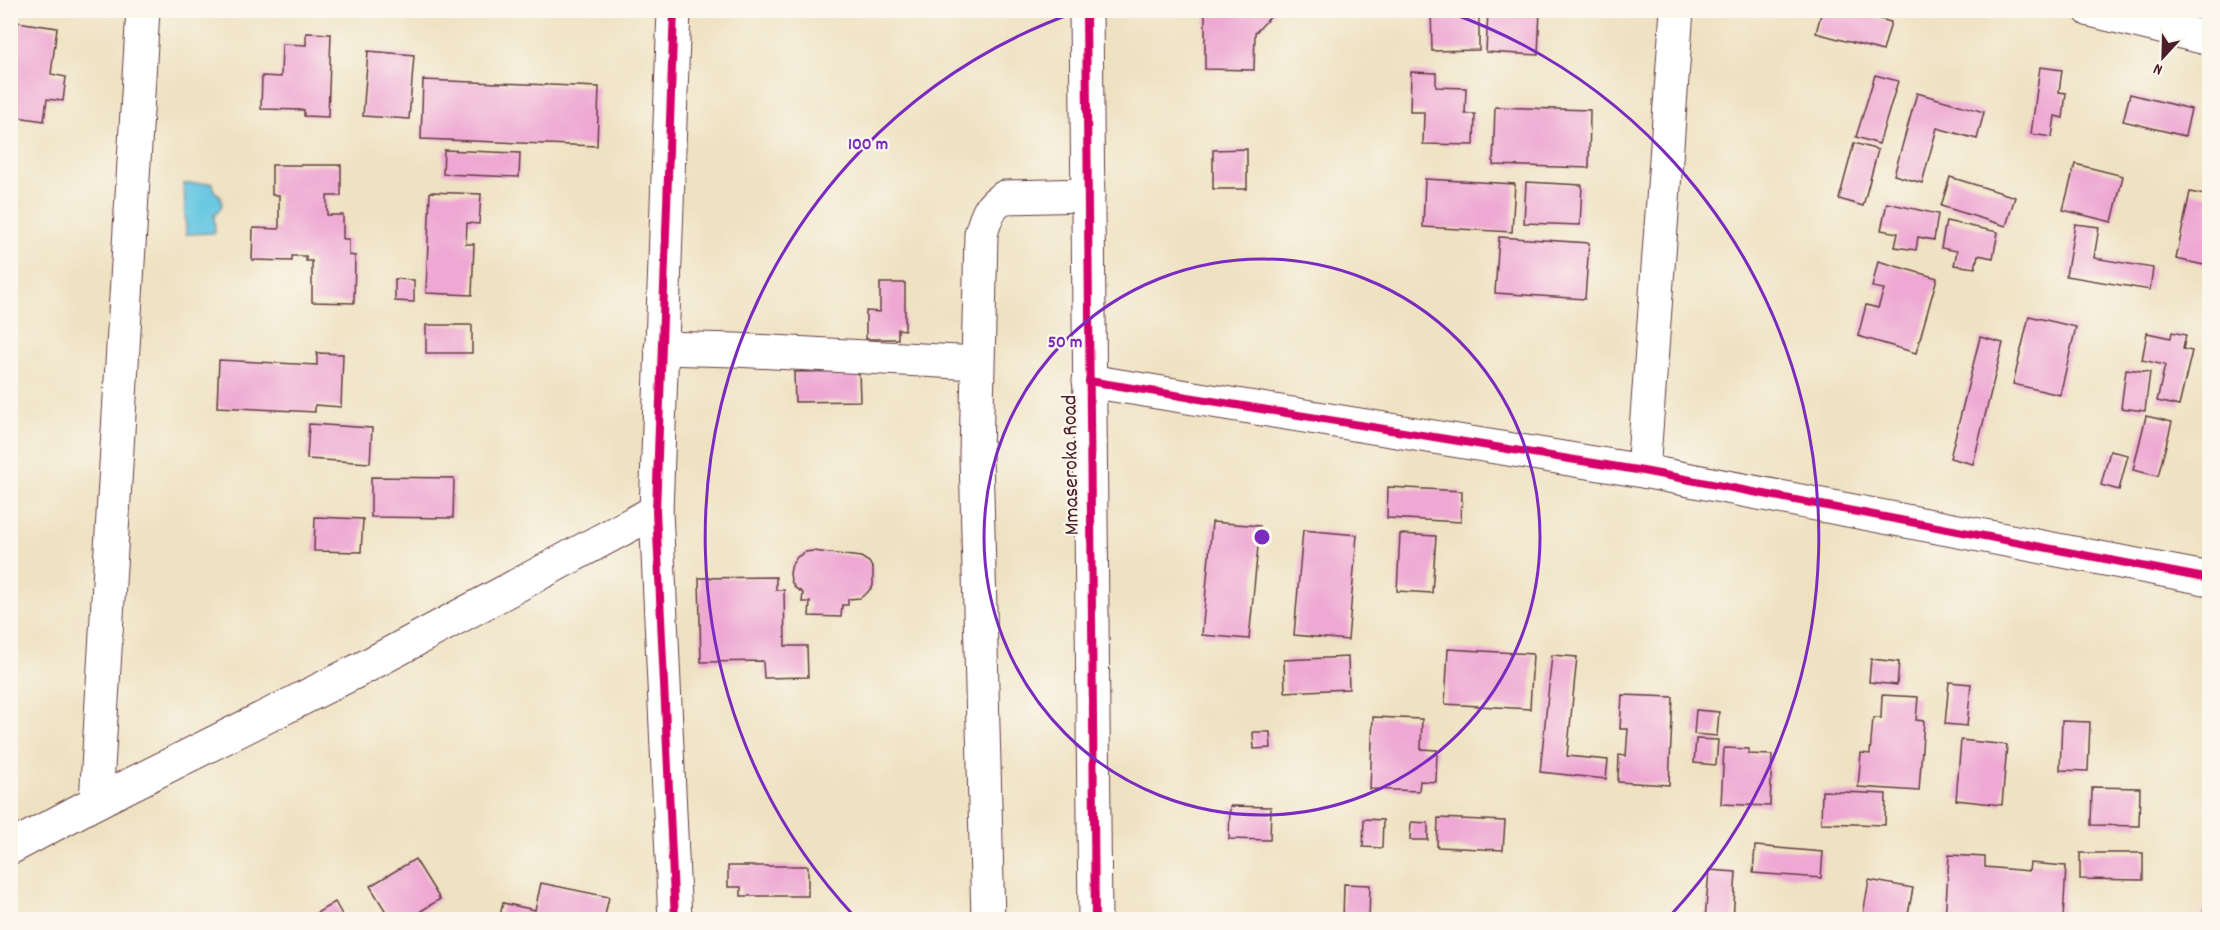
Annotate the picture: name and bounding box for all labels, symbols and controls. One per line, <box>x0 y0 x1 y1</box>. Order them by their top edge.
north arrow <box>2133 27 2193 87</box>
text: N <box>2150 56 2166 81</box>
text: 100 m <box>848 133 888 158</box>
text: 50 m <box>1048 331 1082 356</box>
street label: Mmaseroka Road <box>1055 394 1089 536</box>
centre of rings <box>1252 527 1272 547</box>

